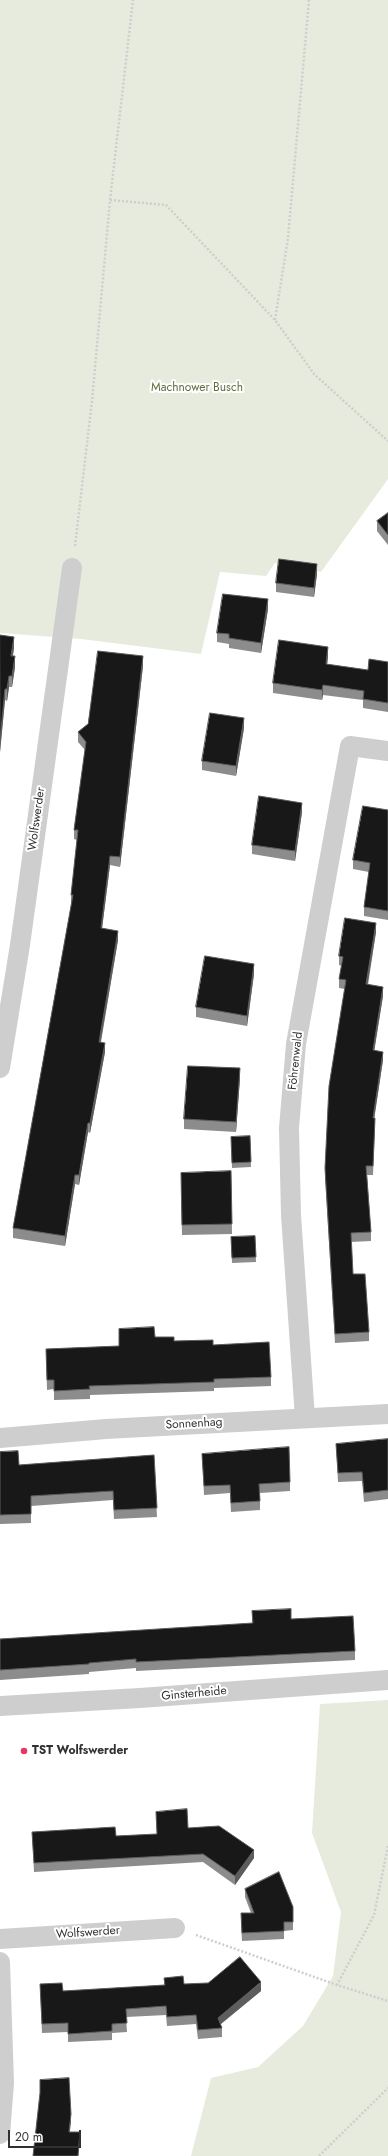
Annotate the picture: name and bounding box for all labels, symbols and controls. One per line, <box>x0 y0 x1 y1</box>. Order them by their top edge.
park label: Machnower Busch <box>151 381 243 395</box>
street label: Wolfswerder <box>25 786 49 852</box>
street label: Föhrenwald <box>286 1031 306 1091</box>
street label: Sonnenhag <box>165 1415 223 1433</box>
street label: Ginsterheide <box>161 1684 227 1704</box>
place label: TST Wolfswerder <box>32 1744 128 1758</box>
marker: TST Wolfswerder <box>19 1746 29 1756</box>
street label: Wolfswerder <box>56 1924 120 1942</box>
scale bar <box>10 2122 83 2148</box>
text: 20 m <box>15 2128 42 2146</box>

